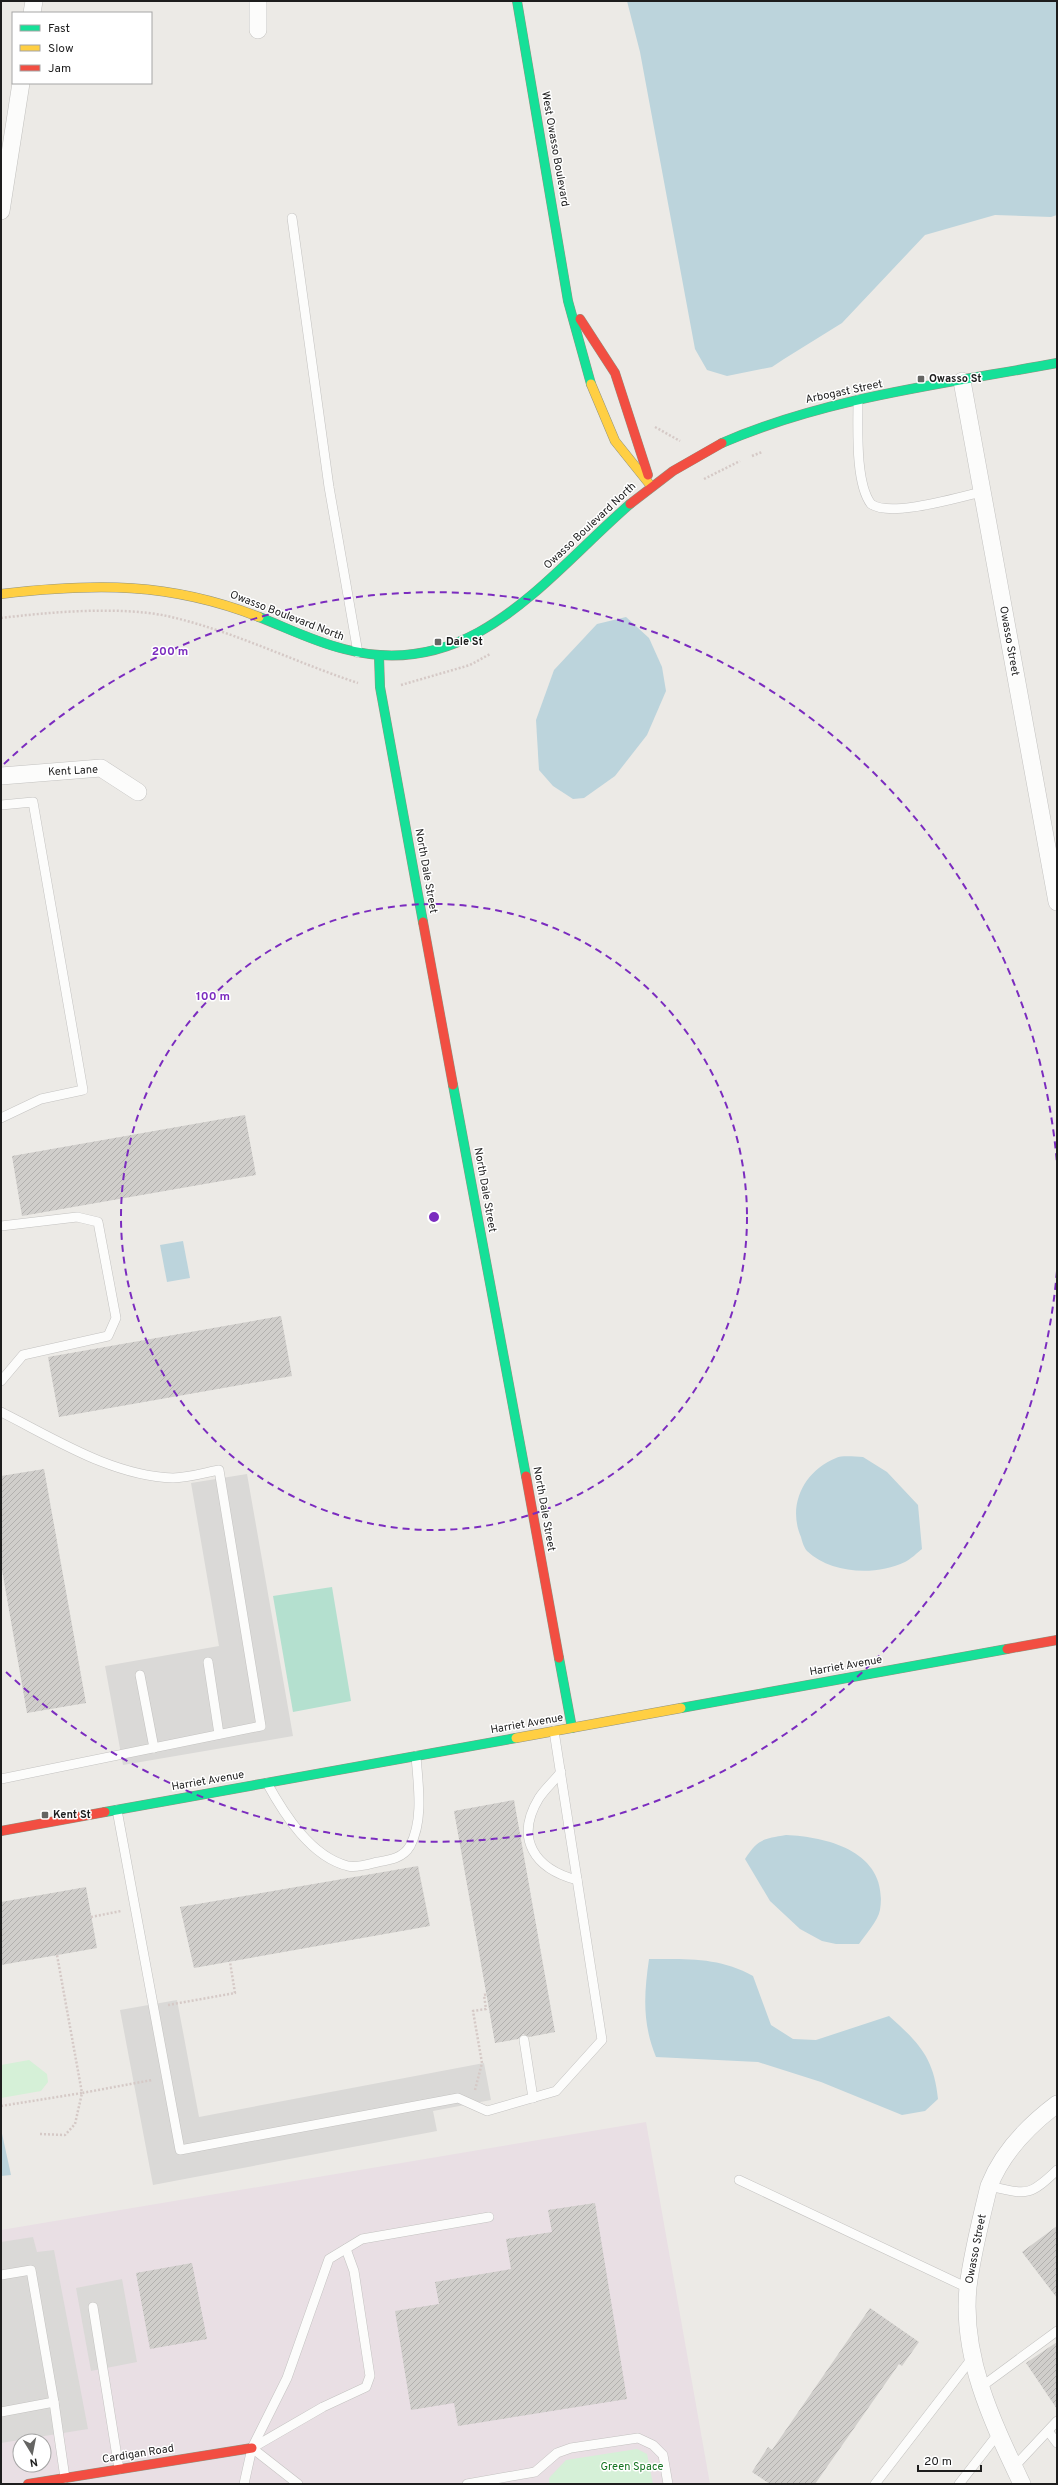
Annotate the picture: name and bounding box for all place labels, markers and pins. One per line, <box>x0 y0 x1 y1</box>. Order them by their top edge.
place label: Owasso St <box>929 372 982 386</box>
marker: Owasso St <box>916 374 926 384</box>
place label: Dale St <box>446 635 483 649</box>
marker: Dale St <box>433 637 443 647</box>
centre of rings <box>427 1210 441 1224</box>
place label: Kent St <box>53 1808 91 1822</box>
marker: Kent St <box>40 1810 50 1820</box>

